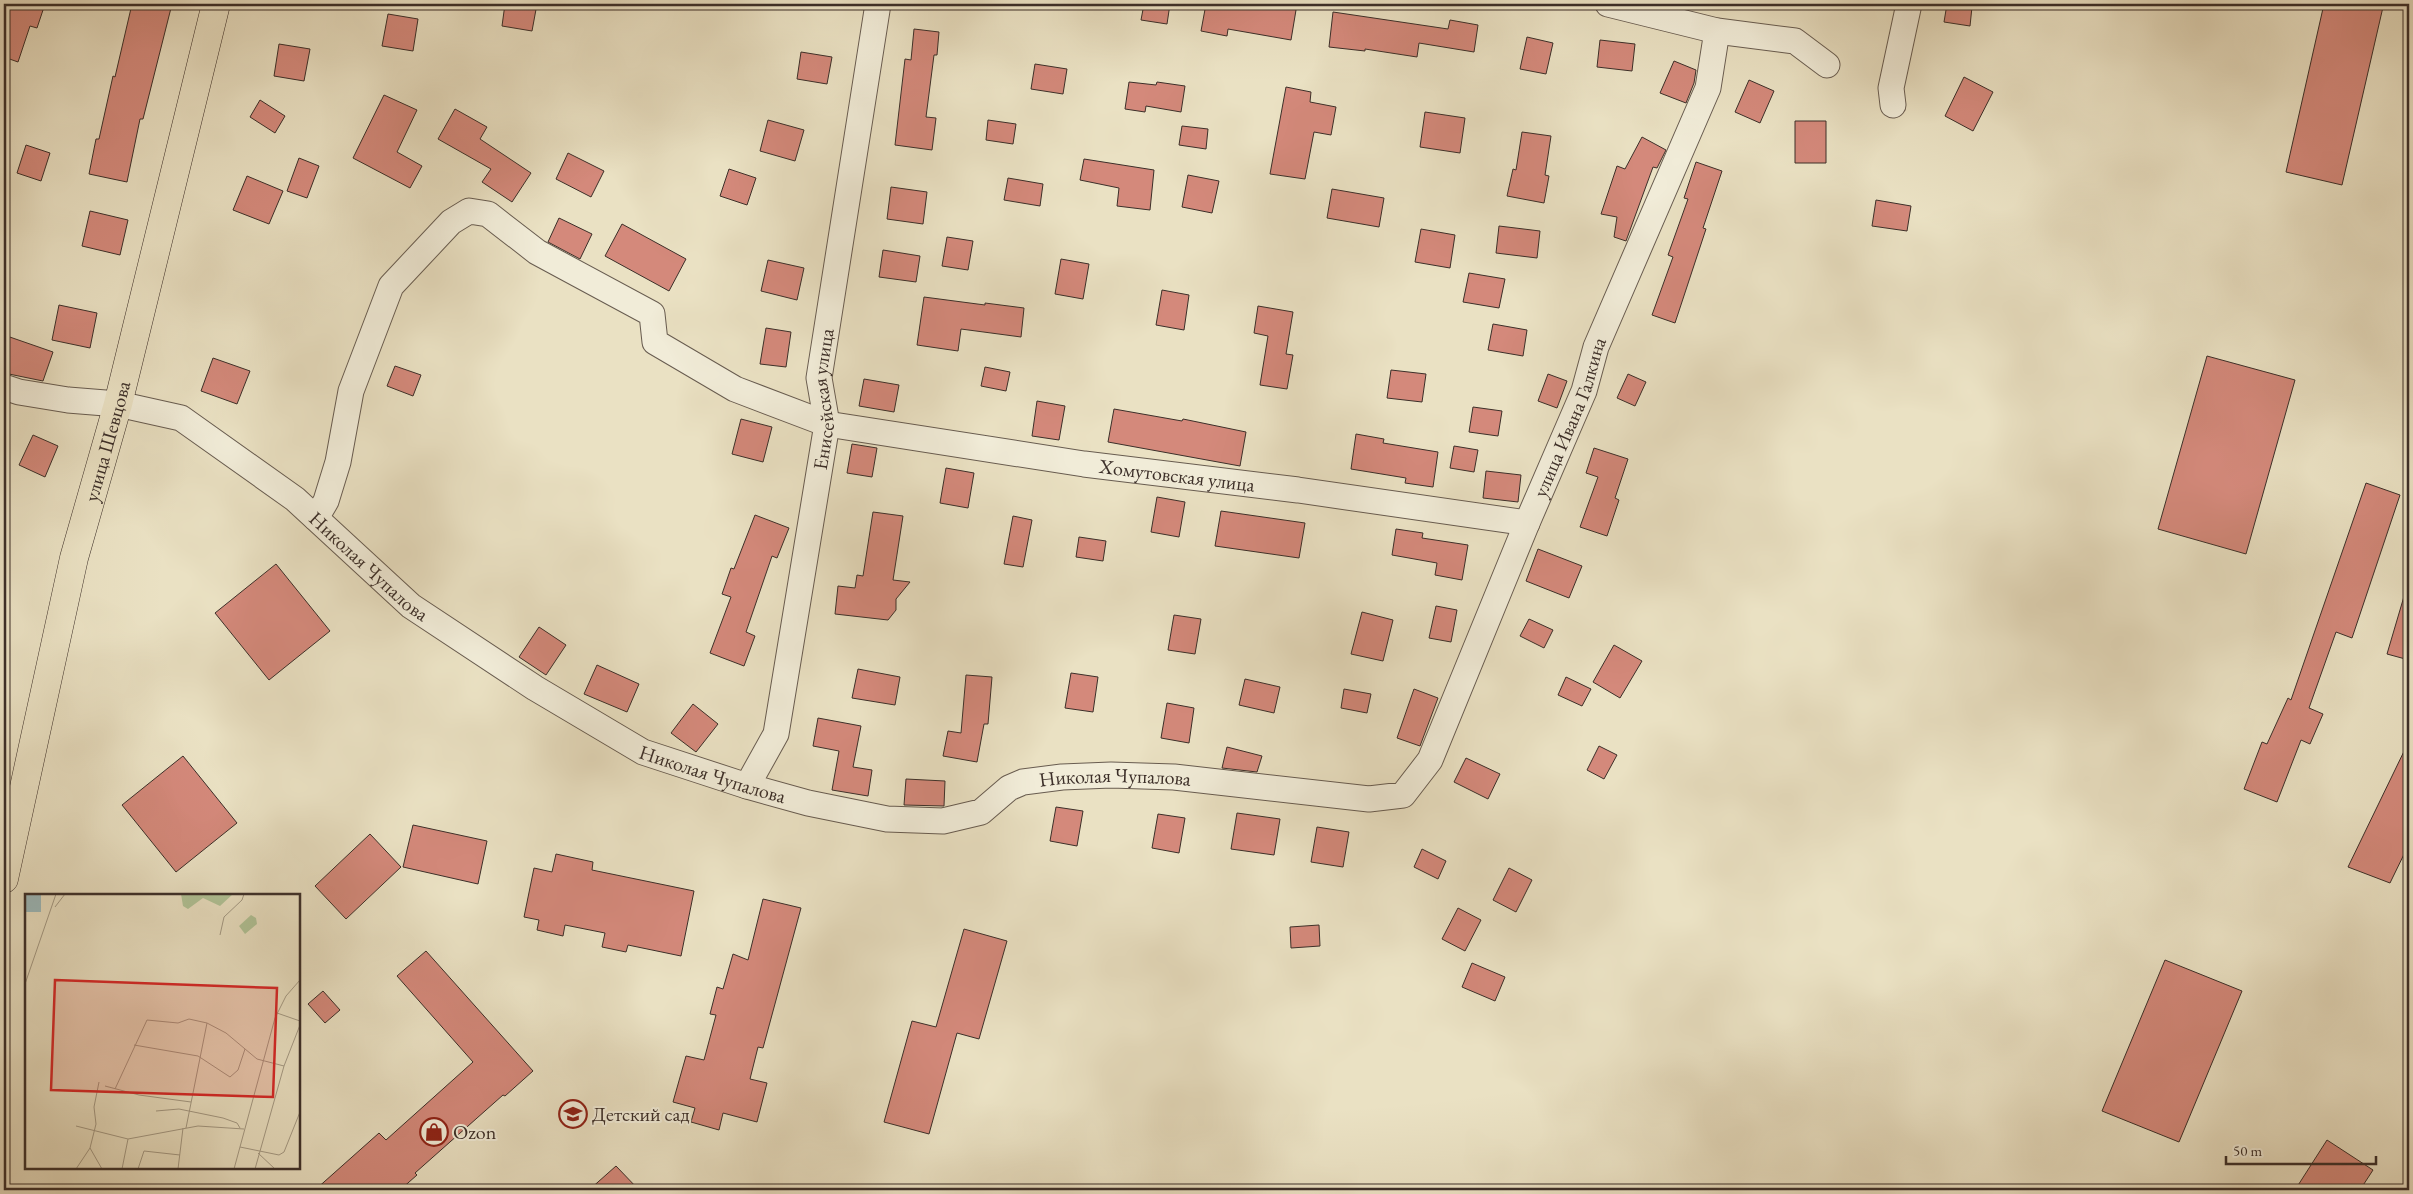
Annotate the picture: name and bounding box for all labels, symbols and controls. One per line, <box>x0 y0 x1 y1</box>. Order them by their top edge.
street label: Енисейская улица <box>806 326 840 472</box>
street label: улица Ивана Галкина <box>1527 333 1612 501</box>
street label: улица Шевцова <box>78 378 136 505</box>
street label: Хомутовская улица <box>1097 453 1256 498</box>
street label: Николая Чупалова <box>304 506 433 627</box>
street label: Николая Чупалова <box>636 739 789 809</box>
street label: Николая Чупалова <box>1038 762 1193 793</box>
inset map <box>25 894 300 1169</box>
school or university icon: Детский сад <box>558 1099 588 1129</box>
place label: Детский сад <box>592 1101 690 1127</box>
shop icon: Ozon <box>419 1117 449 1147</box>
place label: Ozon <box>453 1119 497 1145</box>
scale bar <box>2226 1134 2376 1166</box>
text: 50 m <box>2233 1141 2262 1160</box>

